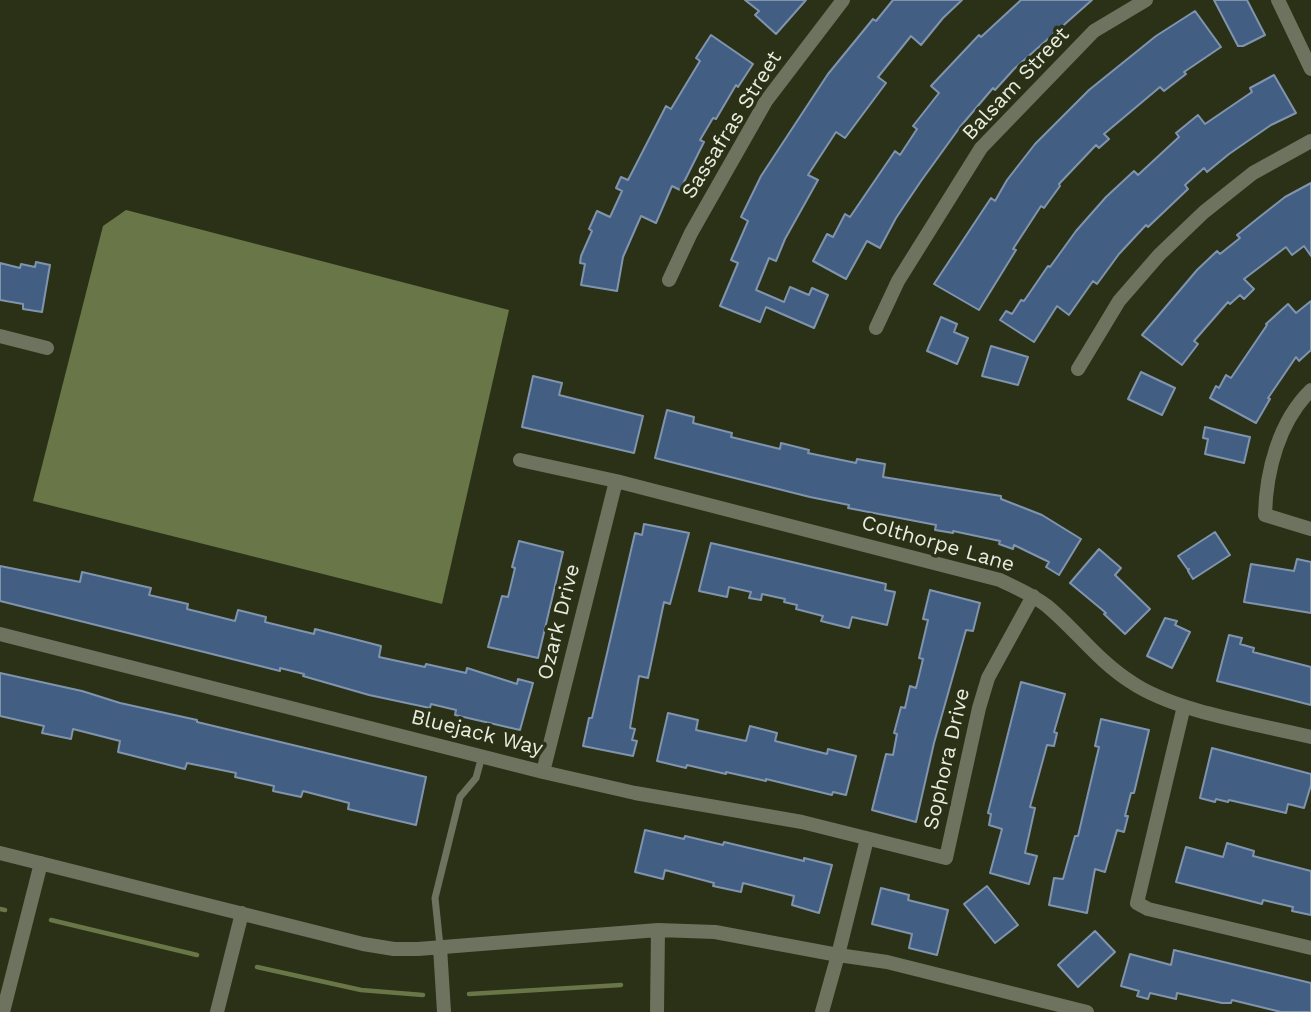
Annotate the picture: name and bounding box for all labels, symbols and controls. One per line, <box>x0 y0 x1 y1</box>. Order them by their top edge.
street label: Balsam Street <box>957 22 1075 146</box>
street label: Sassafras Street <box>677 47 787 203</box>
street label: Colthorpe Lane <box>859 510 1017 578</box>
street label: Ozark Drive <box>532 561 586 683</box>
street label: Sophora Drive <box>918 686 976 832</box>
street label: Bluejack Way <box>408 704 546 762</box>

